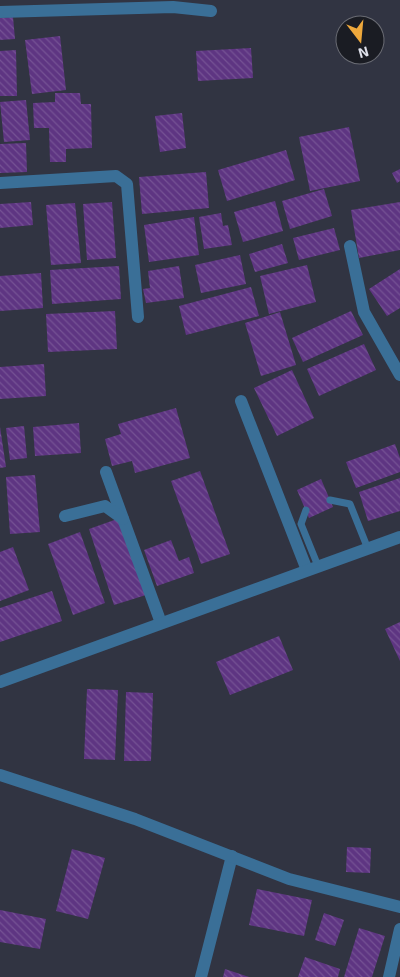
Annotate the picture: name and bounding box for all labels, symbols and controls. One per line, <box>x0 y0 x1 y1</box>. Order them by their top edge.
north arrow <box>335 15 385 65</box>
text: N <box>357 43 371 63</box>

